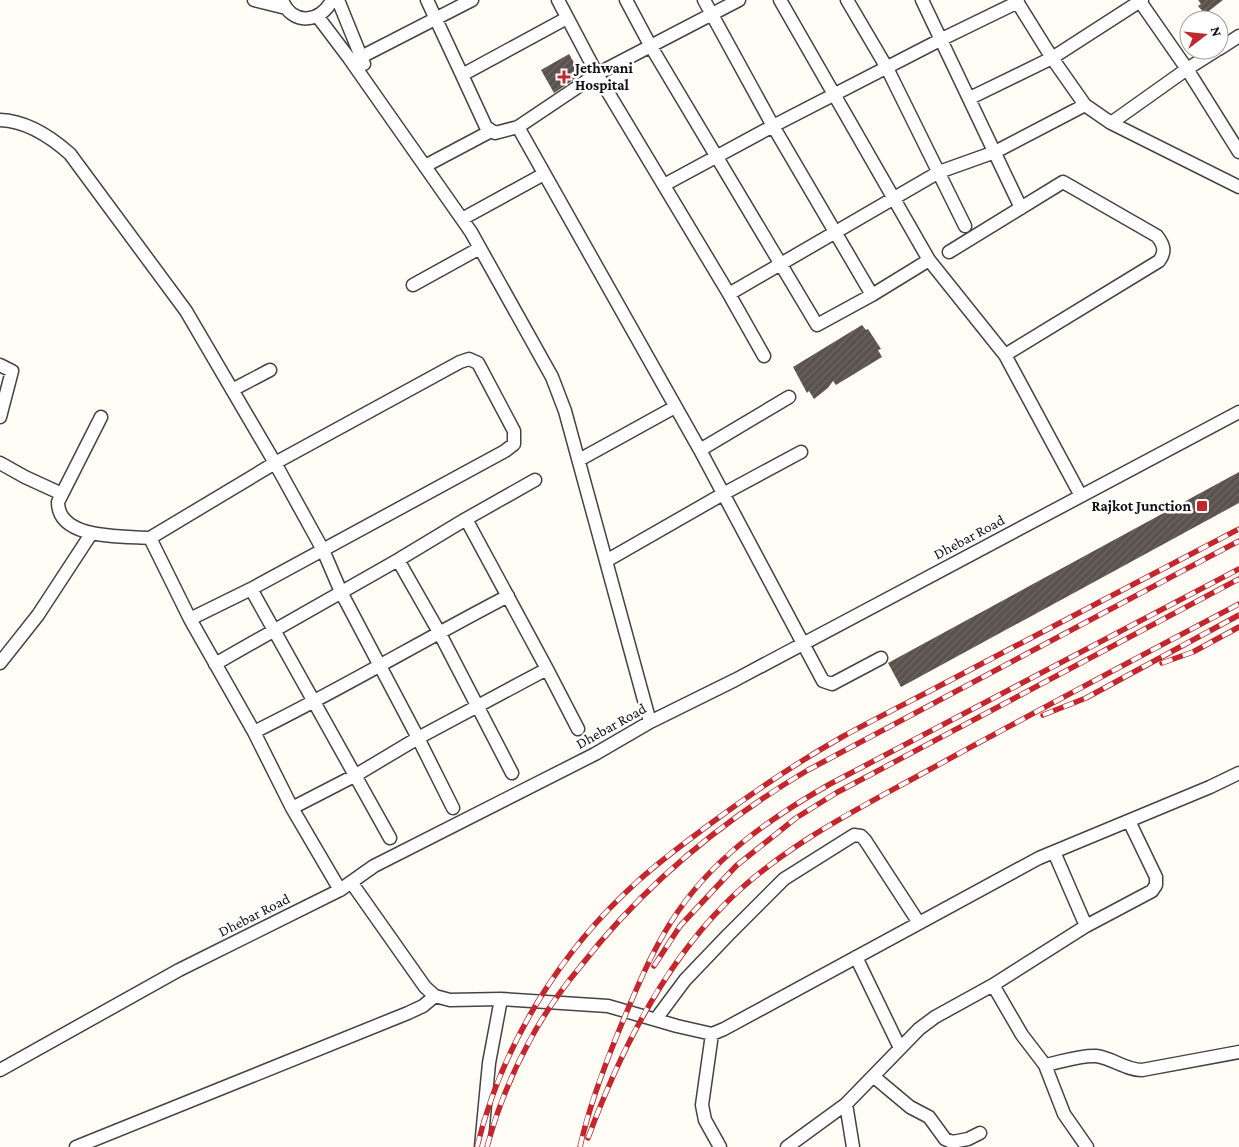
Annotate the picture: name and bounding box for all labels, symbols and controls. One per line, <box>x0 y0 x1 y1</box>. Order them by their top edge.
north arrow <box>1179 10 1229 60</box>
text: N <box>1207 25 1226 39</box>
place label: Jethwani Hospital <box>573 60 633 93</box>
marker: Jethwani Hospital <box>557 70 571 84</box>
place label: Rajkot Junction <box>1092 498 1191 515</box>
marker: Rajkot Junction <box>1195 499 1209 513</box>
street label: Dhebar Road <box>931 512 1007 562</box>
street label: Dhebar Road <box>573 700 649 752</box>
street label: Dhebar Road <box>216 890 292 940</box>

